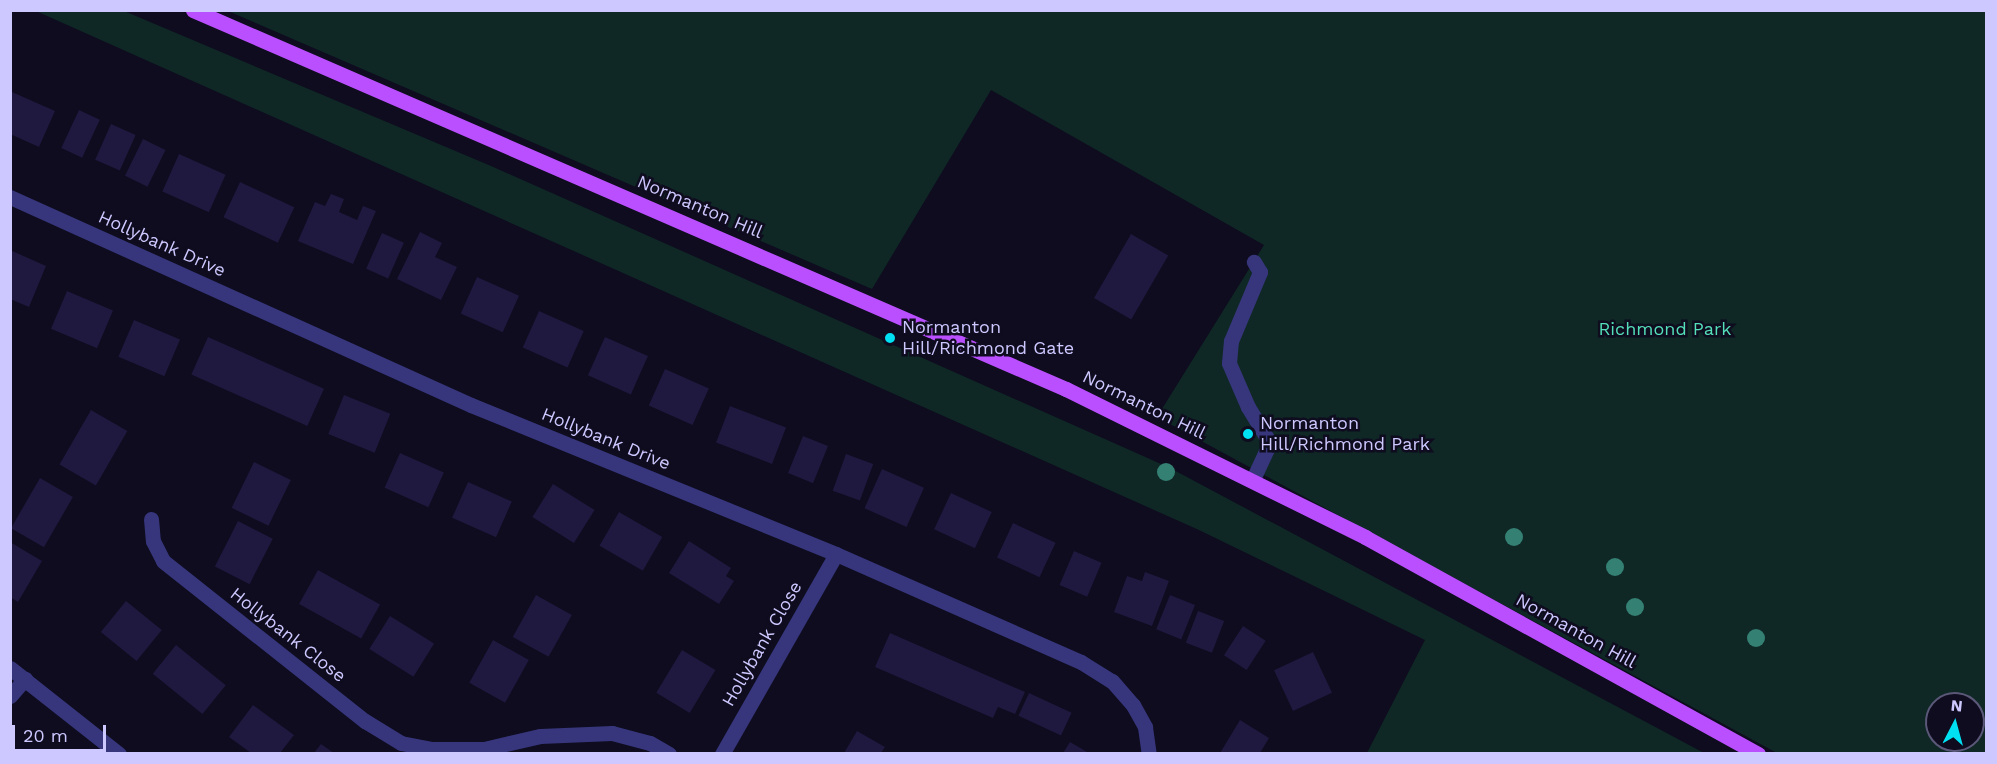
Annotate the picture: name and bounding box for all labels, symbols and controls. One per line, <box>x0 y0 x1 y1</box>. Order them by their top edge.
street label: Normanton Hill <box>634 171 766 243</box>
street label: Hollybank Drive <box>95 206 229 282</box>
place label: Normanton Hill/Richmond Gate <box>902 317 1074 360</box>
park label: Richmond Park <box>1598 318 1732 340</box>
marker: Normanton Hill/Richmond Gate <box>883 331 897 345</box>
street label: Normanton Hill <box>1079 366 1209 444</box>
street label: Hollybank Drive <box>538 403 674 475</box>
place label: Normanton Hill/Richmond Park <box>1260 413 1430 456</box>
marker: Normanton Hill/Richmond Park <box>1241 427 1255 441</box>
street label: Hollybank Close <box>717 577 807 711</box>
street label: Hollybank Close <box>226 583 350 687</box>
street label: Normanton Hill <box>1512 589 1640 673</box>
north arrow <box>1925 692 1985 752</box>
text: N <box>1950 696 1964 716</box>
scale bar <box>15 713 110 751</box>
text: 20 m <box>23 725 68 746</box>

